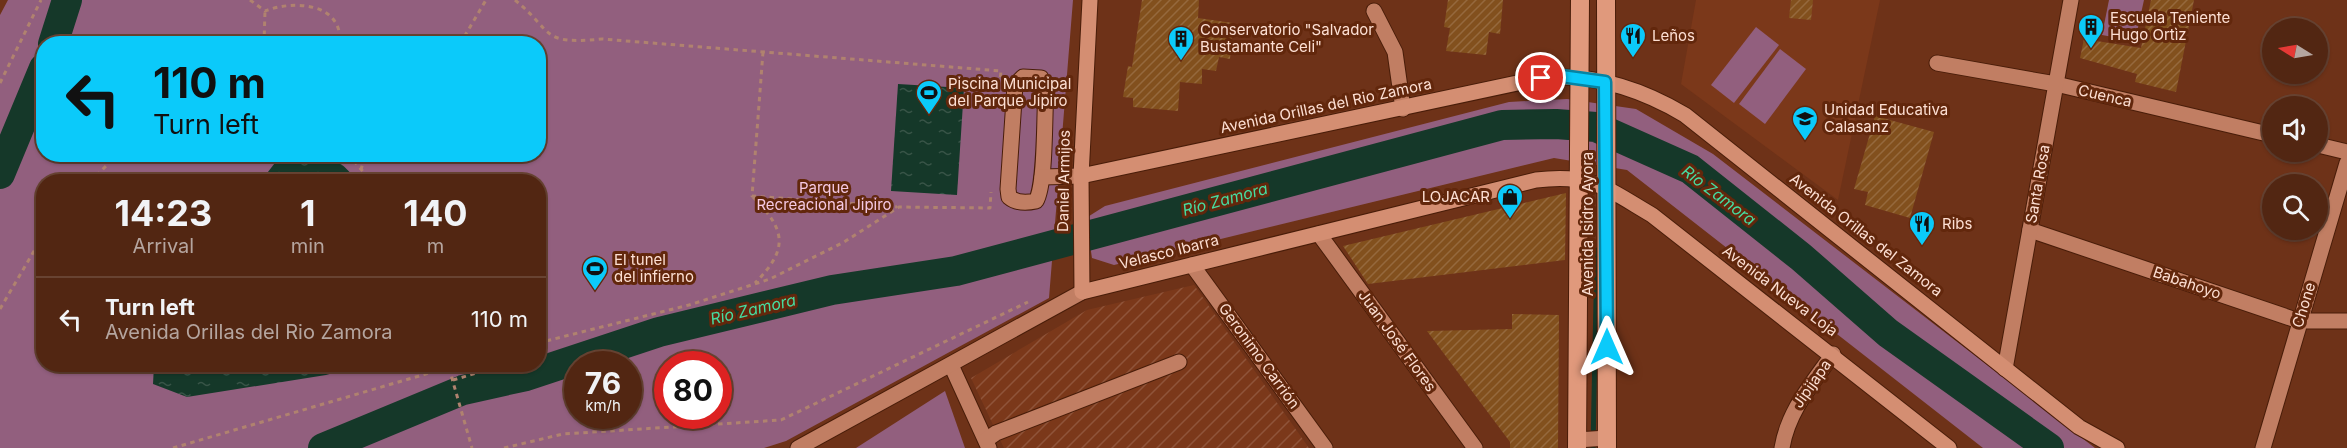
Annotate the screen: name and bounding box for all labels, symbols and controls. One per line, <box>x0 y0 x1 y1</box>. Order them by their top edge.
place label: Escuela Teniente Hugo Ortìz <box>2110 8 2230 44</box>
building icon: Escuela Teniente Hugo Ortìz <box>2076 12 2106 50</box>
north arrow <box>2262 18 2328 84</box>
map controls <box>2262 18 2328 240</box>
place label: Conservatorio "Salvador Bustamante Celi" <box>1200 20 1374 56</box>
restaurant icon: Leños <box>1618 21 1648 59</box>
building icon: Conservatorio "Salvador Bustamante Celi" <box>1166 24 1196 62</box>
place label: Leños <box>1652 26 1695 45</box>
pin <box>1515 52 1566 103</box>
text: 110 m <box>153 57 266 108</box>
icon: left <box>54 60 132 138</box>
icon: arrive <box>1524 61 1557 94</box>
place label: Piscina Municipal del Parque Jipiro <box>948 74 1071 110</box>
street label: Avenida Orillas del Rio Zamora <box>1218 74 1433 137</box>
sports icon: Piscina Municipal del Parque Jipiro <box>914 78 944 116</box>
street label: Cuenca <box>2076 80 2134 111</box>
button: sound <box>2262 96 2328 162</box>
place label: Unidad Educativa Calasanz <box>1824 100 1948 136</box>
school or university icon: Unidad Educativa Calasanz <box>1790 104 1820 142</box>
text: Turn left <box>153 108 259 141</box>
street label: Daniel Armijos <box>1053 130 1074 232</box>
street label: Santa Rosa <box>2021 143 2054 225</box>
street label: Avenida Isidro Ayora <box>1578 152 1597 296</box>
water label: Río Zamora <box>1678 161 1760 229</box>
street label: Avenida Orillas del Zamora <box>1786 169 1947 300</box>
button: search <box>2262 174 2328 240</box>
park label: Parque Recreacional Jipiro <box>756 178 892 214</box>
water label: Río Zamora <box>1180 178 1270 220</box>
shop icon: LOJACAR <box>1495 182 1525 220</box>
place label: LOJACAR <box>1422 187 1490 206</box>
text: 14:23 <box>114 191 212 235</box>
text: 1 <box>300 191 316 235</box>
text: 140 <box>403 191 468 235</box>
restaurant icon: Ribs <box>1907 209 1937 247</box>
place label: Ribs <box>1942 214 1972 233</box>
street label: Velasco Ibarra <box>1117 230 1221 273</box>
text: Arrival <box>133 234 194 258</box>
text: min <box>291 234 325 258</box>
text: m <box>427 234 444 258</box>
street label: Avenida Nueva Loja <box>1719 241 1842 340</box>
place label: El tunel del infierno <box>614 250 694 286</box>
sports icon: El tunel del infierno <box>580 254 610 292</box>
street label: Babahoyo <box>2151 262 2224 303</box>
street label: Chone <box>2288 280 2319 330</box>
street label: Juan José Flores <box>1354 286 1441 395</box>
water label: Río Zamora <box>708 289 798 329</box>
text: Turn left <box>105 294 195 320</box>
street label: Geronimo Carrión <box>1215 299 1304 412</box>
icon: left <box>54 303 87 336</box>
text: 110 m <box>471 306 528 332</box>
position arrow <box>1575 315 1639 379</box>
text: Avenida Orillas del Rio Zamora <box>105 320 393 344</box>
speed limit sign: 80 <box>654 351 732 429</box>
street label: Jipijapa <box>1788 356 1835 412</box>
text: 76 <box>585 365 621 401</box>
text: km/h <box>585 396 621 415</box>

